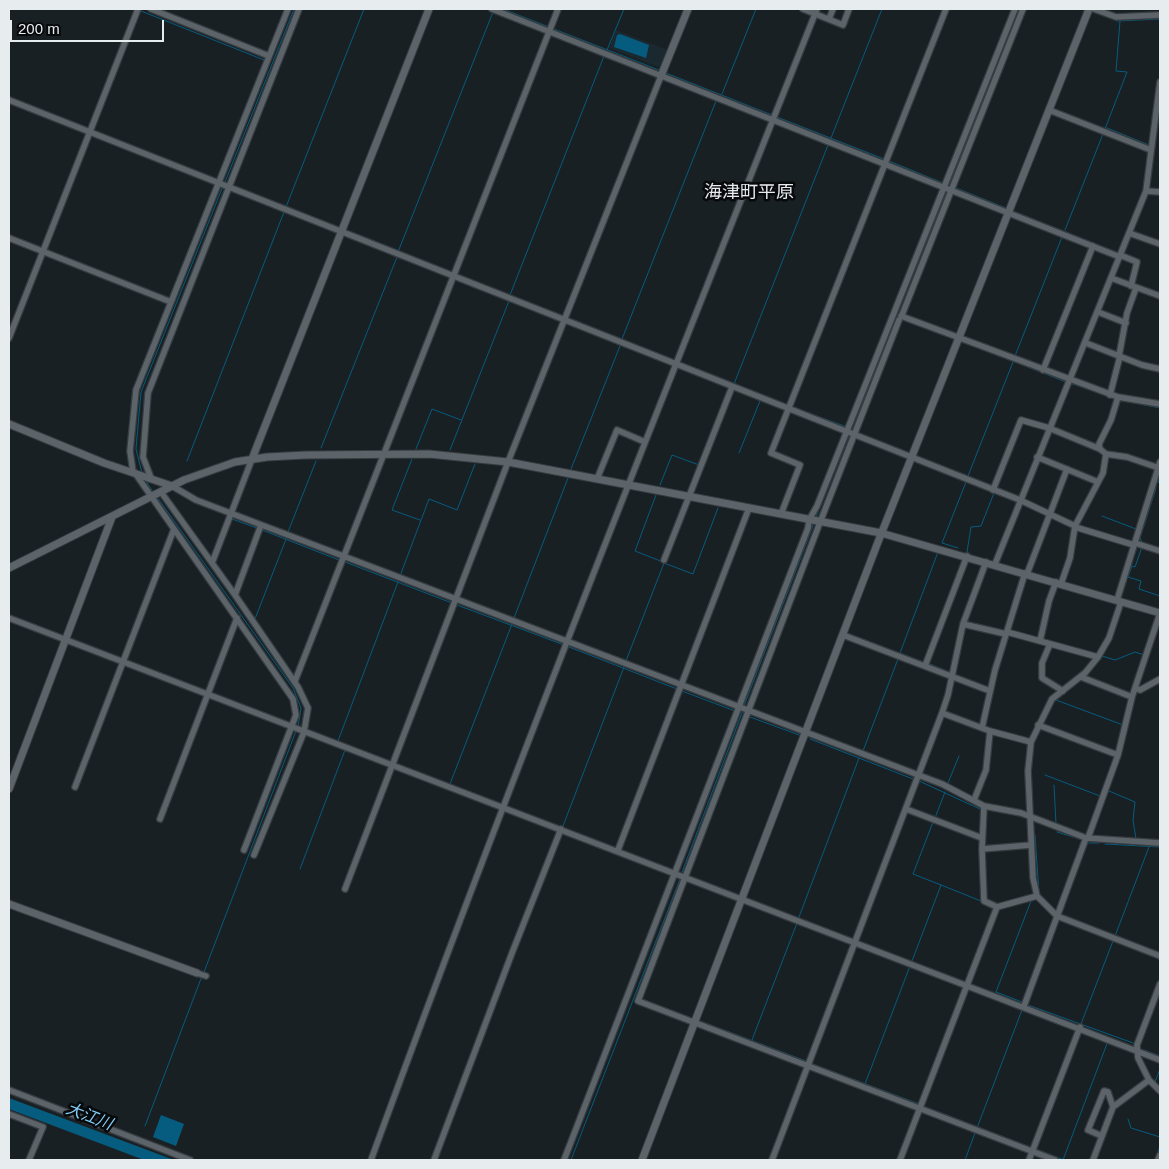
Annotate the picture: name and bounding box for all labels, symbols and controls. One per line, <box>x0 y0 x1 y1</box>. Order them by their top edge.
scale bar <box>12 10 166 42</box>
text: 200 m <box>18 20 60 37</box>
district label: 海津町平原 <box>704 182 794 204</box>
water label: 大江川 <box>63 1099 115 1135</box>

